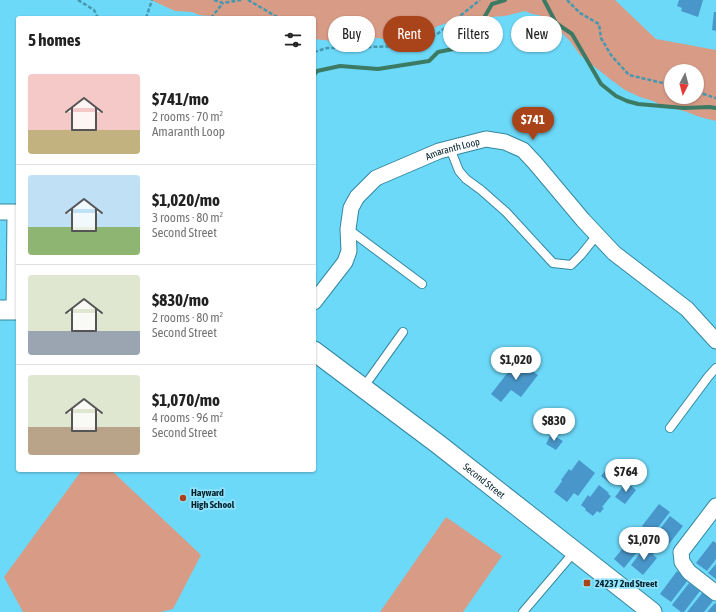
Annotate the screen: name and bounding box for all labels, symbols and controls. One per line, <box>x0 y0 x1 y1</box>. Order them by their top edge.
chip: Buy <box>328 16 375 52</box>
chip: Rent <box>383 16 435 52</box>
chip: Filters <box>443 16 503 52</box>
chip: New <box>511 16 562 52</box>
icon: filters <box>282 29 304 51</box>
text: 5 homes <box>28 30 81 50</box>
north arrow <box>664 64 704 104</box>
map controls <box>664 64 704 104</box>
text: $741/mo <box>152 89 209 109</box>
icon: home <box>60 90 108 138</box>
pin: $741 <box>509 107 557 141</box>
text: 2 rooms · 70 m² <box>152 109 223 124</box>
text: $741 <box>521 112 545 127</box>
text: Amaranth Loop <box>152 124 225 139</box>
street label: Amaranth Loop <box>423 135 481 162</box>
text: $1,020/mo <box>152 190 220 210</box>
icon: home <box>60 191 108 239</box>
text: 3 rooms · 80 m² <box>152 210 223 225</box>
text: Second Street <box>152 225 217 240</box>
text: $830/mo <box>152 290 209 310</box>
icon: home <box>60 291 108 339</box>
text: 2 rooms · 80 m² <box>152 310 223 325</box>
text: Second Street <box>152 325 217 340</box>
pin: $1,020 <box>483 347 549 381</box>
text: $1,020 <box>500 352 532 367</box>
text: $1,070/mo <box>152 390 220 410</box>
icon: home <box>60 391 108 439</box>
pin: $830 <box>530 408 578 442</box>
text: 4 rooms · 96 m² <box>152 410 223 425</box>
text: $830 <box>542 413 566 428</box>
text: Second Street <box>152 425 217 440</box>
pin: $764 <box>602 459 650 493</box>
street label: Second Street <box>461 461 508 500</box>
text: $764 <box>614 464 638 479</box>
place label: Hayward High School <box>191 487 235 510</box>
marker: Hayward High School <box>178 493 188 503</box>
pin: $1,070 <box>611 527 677 561</box>
text: $1,070 <box>628 532 660 547</box>
marker: 24237 2nd Street <box>582 578 592 588</box>
place label: 24237 2nd Street <box>595 578 658 589</box>

